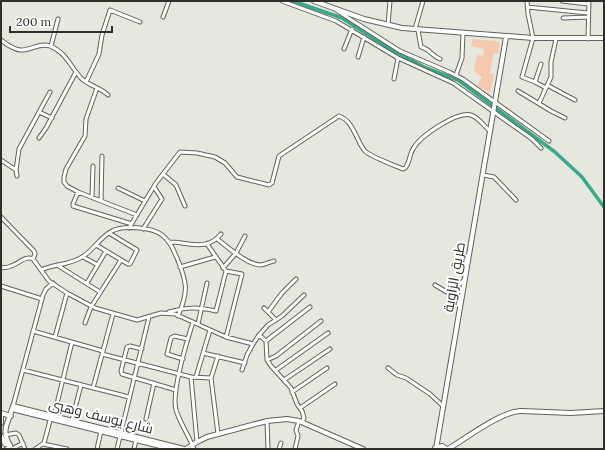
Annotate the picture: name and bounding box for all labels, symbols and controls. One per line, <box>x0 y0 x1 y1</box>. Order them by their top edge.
scale bar <box>10 8 112 34</box>
text: 200 m <box>16 14 52 29</box>
street label: طريق الزاوية <box>439 241 469 313</box>
street label: شارع يوسف وهبى <box>47 394 155 438</box>

